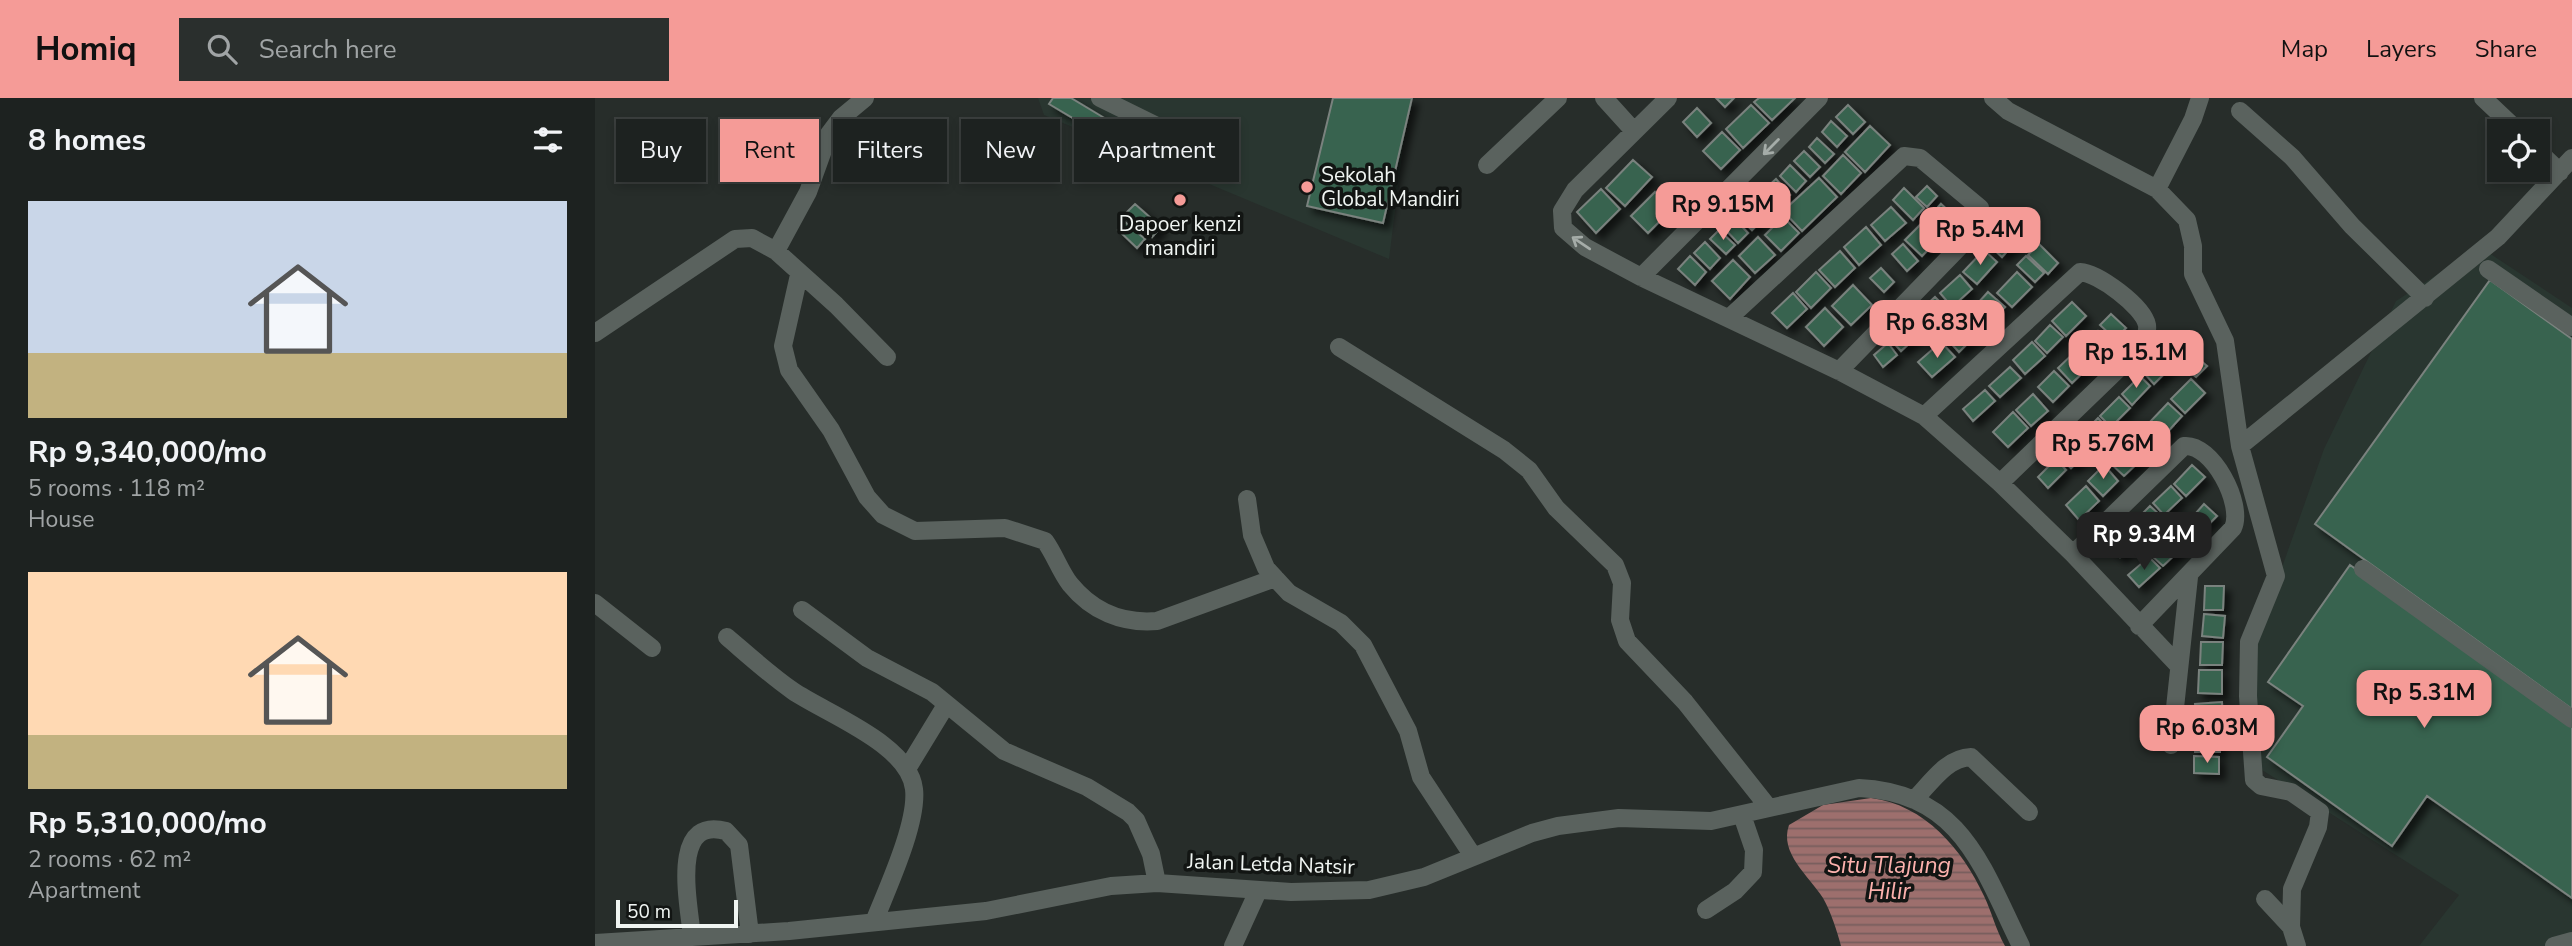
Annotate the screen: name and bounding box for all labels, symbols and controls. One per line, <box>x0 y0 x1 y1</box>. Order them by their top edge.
search box <box>179 18 669 81</box>
text: Homiq <box>35 27 137 72</box>
icon: search <box>203 30 241 68</box>
text: Search here <box>259 32 397 67</box>
text: Map <box>2281 33 2328 65</box>
text: Layers <box>2366 33 2437 65</box>
text: Share <box>2475 33 2537 65</box>
chip: Buy <box>616 119 706 182</box>
chip: Rent <box>720 119 819 182</box>
chip: Filters <box>833 119 947 182</box>
chip: New <box>961 119 1060 182</box>
chip: Apartment <box>1074 119 1239 182</box>
map controls <box>2487 119 2550 182</box>
button: locate <box>2487 119 2550 182</box>
text: 8 homes <box>28 120 146 161</box>
icon: filters <box>529 121 567 159</box>
one-way arrow <box>1762 138 1779 155</box>
place label: Sekolah Global Mandiri <box>1321 161 1460 213</box>
marker: Sekolah Global Mandiri <box>1299 179 1315 195</box>
pin: Rp 9.15M <box>1651 183 1795 242</box>
text: Rp 9.15M <box>1672 189 1774 220</box>
marker: Dapoer kenzi mandiri <box>1172 192 1188 208</box>
pin: Rp 5.4M <box>1915 208 2045 267</box>
place label: Dapoer kenzi mandiri <box>1119 210 1241 262</box>
text: Rp 5.4M <box>1935 214 2025 245</box>
one-way arrow <box>1572 236 1592 250</box>
icon: home <box>235 246 361 372</box>
pin: Rp 6.83M <box>1865 300 2009 360</box>
text: Rp 6.83M <box>1886 307 1988 338</box>
pin: Rp 15.1M <box>2064 330 2208 390</box>
text: Rp 15.1M <box>2085 337 2187 368</box>
pin: Rp 5.76M <box>2031 422 2175 481</box>
text: Rp 5.76M <box>2052 428 2154 459</box>
text: Rp 9,340,000/mo <box>28 432 267 473</box>
text: 5 rooms · 118 m² <box>28 473 205 504</box>
text: House <box>28 504 95 535</box>
pin: Rp 9.34M <box>2072 512 2216 572</box>
text: Rp 9.34M <box>2093 519 2195 550</box>
icon: home <box>235 617 361 743</box>
pin: Rp 5.31M <box>2352 670 2496 730</box>
text: Rp 5.31M <box>2373 677 2475 708</box>
pin: Rp 6.03M <box>2135 706 2279 765</box>
text: Rp 6.03M <box>2156 712 2258 743</box>
text: Rp 5,310,000/mo <box>28 803 267 844</box>
text: 2 rooms · 62 m² <box>28 844 191 875</box>
street label: Jalan Letda Natsir <box>1186 847 1356 881</box>
water label: Situ Tlajung Hilir <box>1827 850 1951 907</box>
text: Apartment <box>28 875 140 906</box>
scale bar <box>616 897 739 929</box>
text: 50 m <box>627 899 671 925</box>

